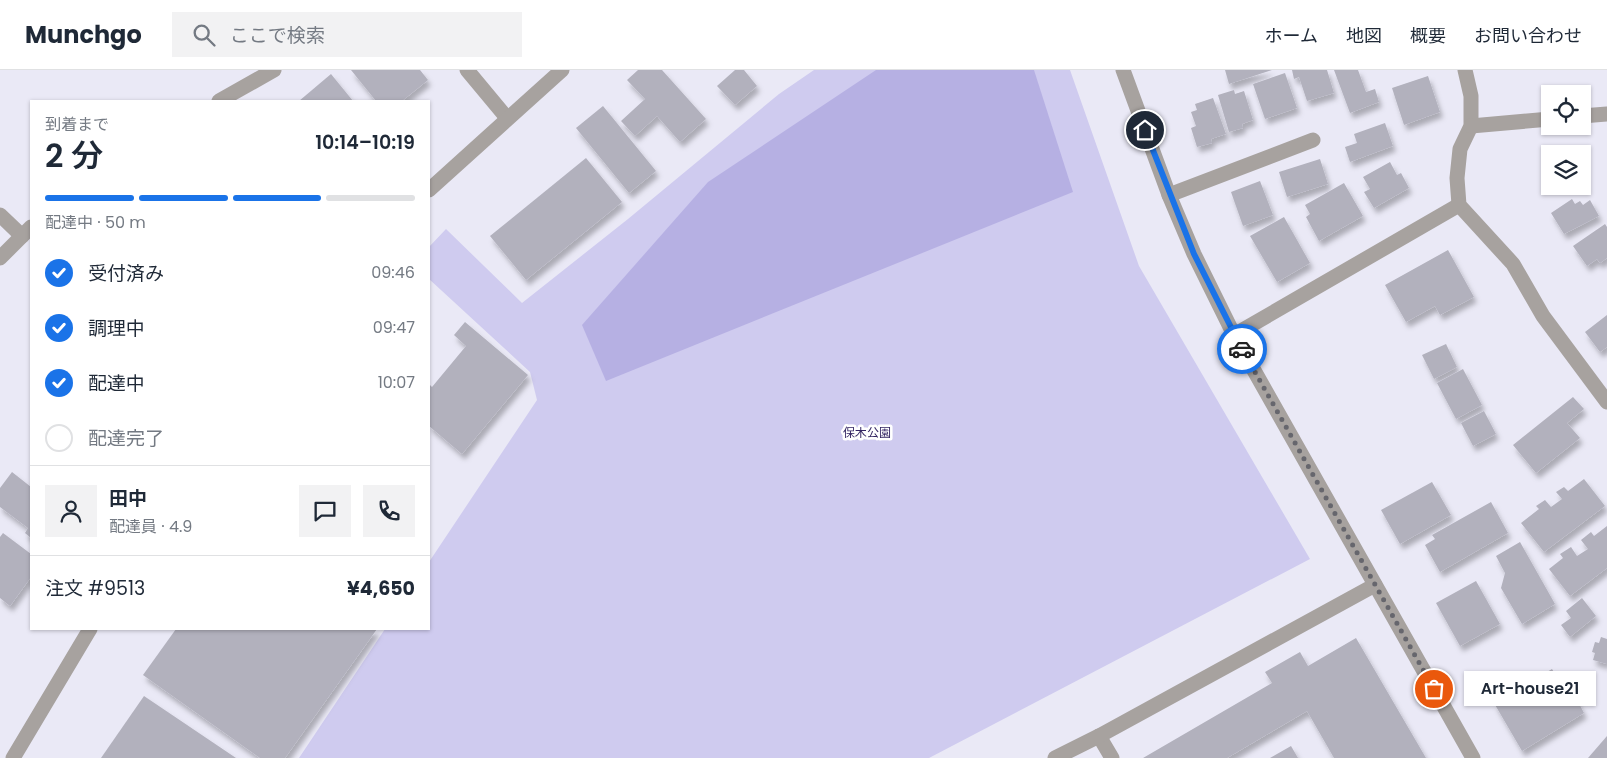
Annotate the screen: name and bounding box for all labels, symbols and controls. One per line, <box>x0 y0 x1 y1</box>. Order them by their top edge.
search box <box>172 12 522 57</box>
text: Munchgo <box>25 18 142 51</box>
icon: search <box>190 21 218 49</box>
text: ここで検索 <box>230 22 325 49</box>
text: ホーム <box>1265 23 1318 48</box>
text: 地図 <box>1346 23 1382 48</box>
text: 概要 <box>1410 23 1446 48</box>
text: お問い合わせ <box>1474 23 1582 48</box>
map controls <box>1541 85 1591 195</box>
button: locate <box>1541 85 1591 135</box>
pin <box>1124 109 1166 151</box>
text: 到着まで <box>45 113 109 136</box>
icon: home <box>1131 116 1159 144</box>
text: 10:14–10:19 <box>315 129 415 156</box>
text: 2 分 <box>45 133 103 178</box>
button: layers <box>1541 145 1591 195</box>
text: 配達中 · 50 m <box>45 211 146 234</box>
icon: check <box>45 259 73 287</box>
text: 受付済み <box>88 260 164 287</box>
text: 09:46 <box>371 261 415 284</box>
icon: check <box>45 314 73 342</box>
text: 調理中 <box>88 315 145 342</box>
text: 09:47 <box>373 316 415 339</box>
courier <box>1217 324 1267 374</box>
icon: car <box>1228 335 1256 363</box>
icon: check <box>45 369 73 397</box>
text: 配達中 <box>88 370 145 397</box>
text: 10:07 <box>378 371 415 394</box>
park label: 保木公園 <box>843 424 891 441</box>
text: 配達完了 <box>88 425 164 452</box>
button: person <box>45 485 97 537</box>
text: 田中 <box>109 485 147 512</box>
button: chat <box>299 485 351 537</box>
button: phone <box>363 485 415 537</box>
text: 配達員 · 4.9 <box>109 515 192 538</box>
text: 注文 #9513 <box>45 575 145 602</box>
text: ¥4,650 <box>347 575 415 602</box>
pin <box>1413 668 1455 710</box>
callout: Art-house21 <box>1464 672 1596 706</box>
icon: bag <box>1420 675 1448 703</box>
text: Art-house21 <box>1481 677 1579 700</box>

